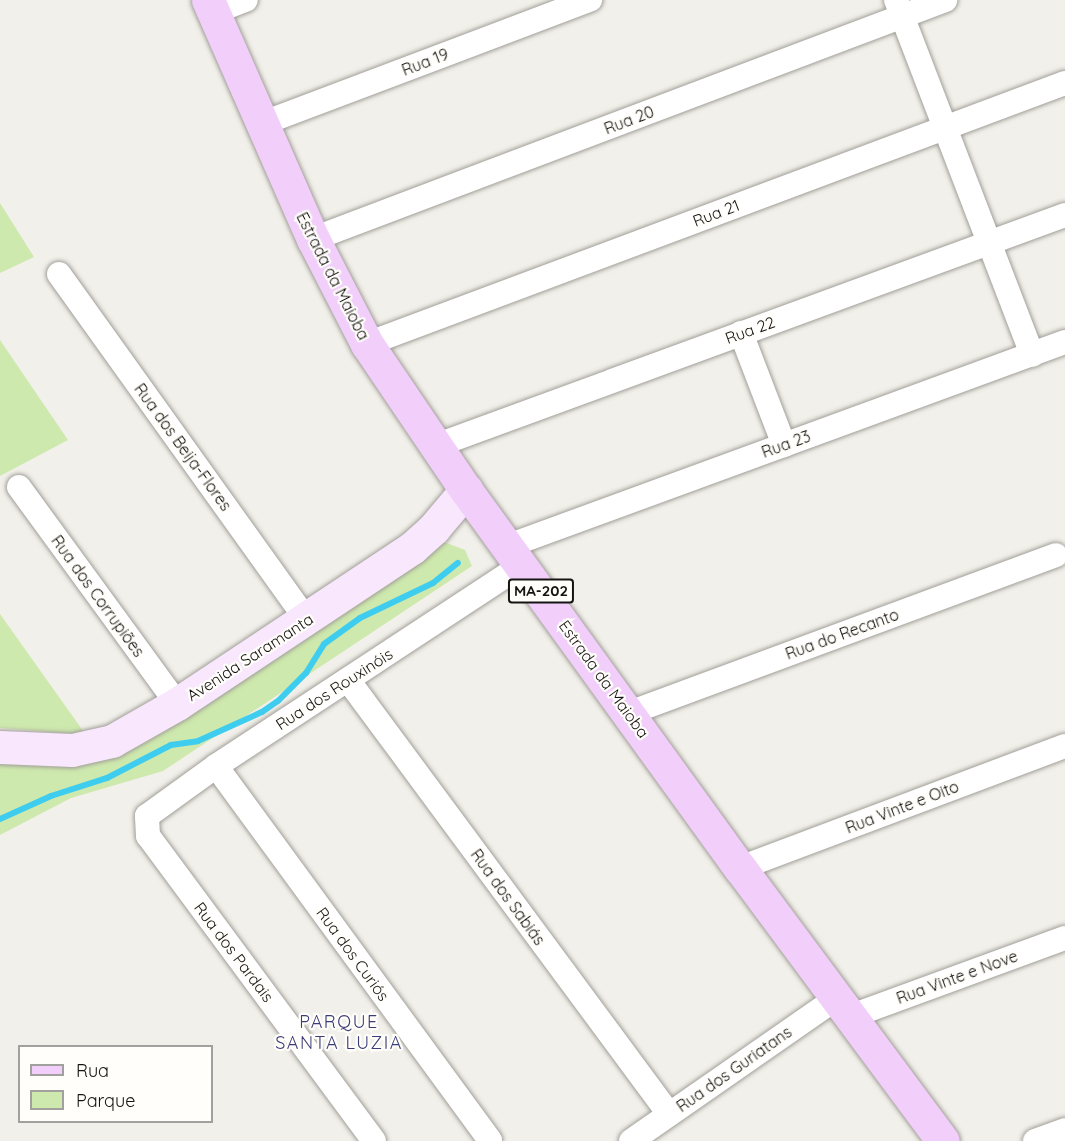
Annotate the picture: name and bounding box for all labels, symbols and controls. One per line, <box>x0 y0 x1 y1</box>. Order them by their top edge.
street label: Rua 19 <box>399 44 451 80</box>
street label: Rua 20 <box>601 102 657 138</box>
street label: Rua 21 <box>690 195 742 231</box>
street label: Estrada da Maioba <box>293 209 373 343</box>
street label: Rua 22 <box>723 312 777 348</box>
street label: Rua dos Beija-Flores <box>130 380 236 514</box>
street label: Rua 23 <box>759 426 813 462</box>
street label: Rua dos Corrupiões <box>47 531 149 661</box>
road number: MA-202 <box>506 579 576 603</box>
street label: Rua do Recanto <box>783 605 901 663</box>
street label: Avenida Saramanta <box>183 609 317 705</box>
street label: Estrada da Maioba <box>555 616 653 742</box>
street label: Rua dos Rouxinóis <box>272 644 396 734</box>
street label: Rua Vinte e Oito <box>843 777 961 837</box>
street label: Rua dos Sabiás <box>467 845 549 949</box>
street label: Rua dos Pardais <box>190 898 278 1006</box>
street label: Rua dos Curiós <box>313 903 393 1005</box>
street label: Rua Vinte e Nove <box>894 946 1020 1008</box>
district label: PARQUE SANTA LUZIA <box>275 1012 403 1054</box>
street label: Rua dos Guriatans <box>673 1022 795 1116</box>
legend <box>18 1045 213 1123</box>
text: Rua <box>76 1059 109 1082</box>
text: Parque <box>76 1089 135 1112</box>

